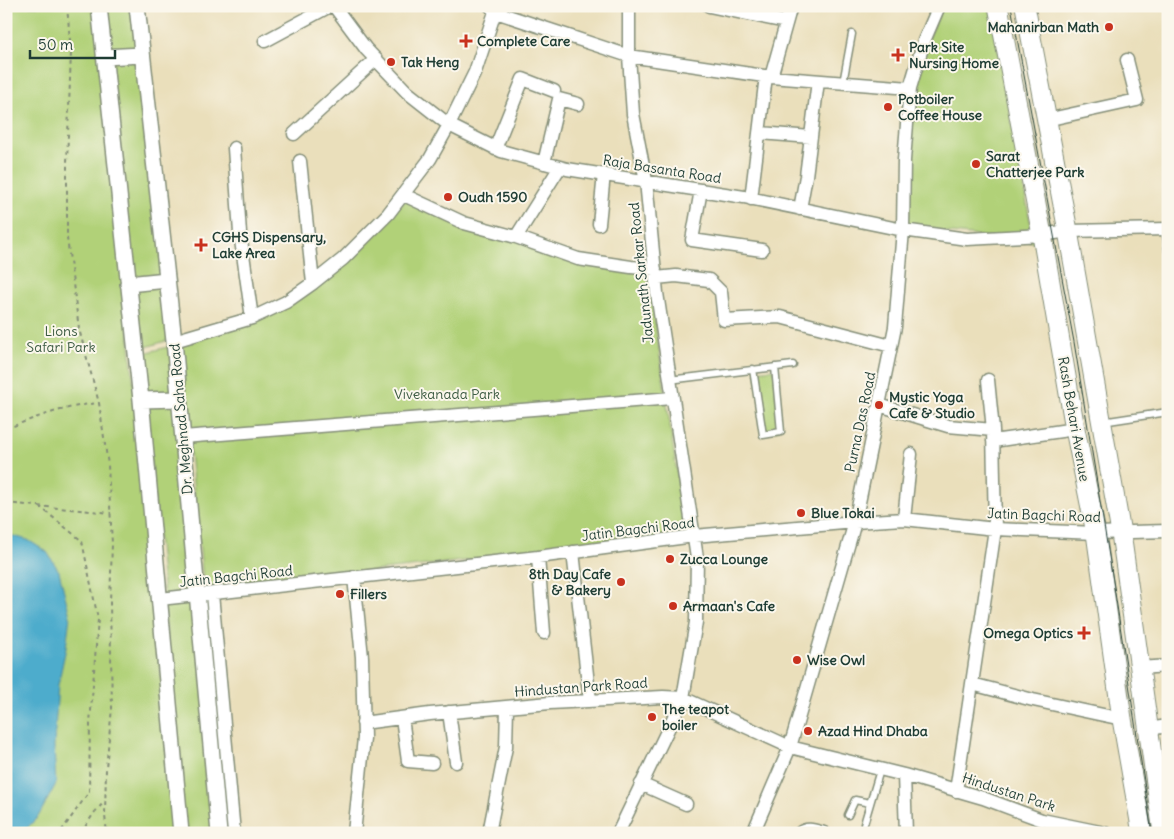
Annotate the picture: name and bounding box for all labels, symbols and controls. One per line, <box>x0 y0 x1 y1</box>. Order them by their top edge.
place label: Mahanirban Math <box>988 18 1099 36</box>
marker: Mahanirban Math <box>1103 21 1115 33</box>
scale bar <box>30 28 115 60</box>
place label: Complete Care <box>477 32 571 50</box>
marker: Complete Care <box>459 34 473 48</box>
text: 50 m <box>38 35 73 54</box>
place label: Park Site Nursing Home <box>909 38 999 72</box>
marker: Park Site Nursing Home <box>891 48 905 62</box>
place label: Tak Heng <box>401 53 459 71</box>
marker: Tak Heng <box>385 56 397 68</box>
place label: Potboiler Coffee House <box>898 90 983 124</box>
marker: Potboiler Coffee House <box>882 101 894 113</box>
place label: Sarat Chatterjee Park <box>986 147 1084 181</box>
street label: Raja Basanta Road <box>601 151 723 187</box>
marker: Sarat Chatterjee Park <box>970 158 982 170</box>
place label: Oudh 1590 <box>458 188 527 206</box>
marker: Oudh 1590 <box>442 191 454 203</box>
street label: Jadunath Sarkar Road <box>625 201 657 345</box>
place label: CGHS Dispensary, Lake Area <box>212 228 326 262</box>
marker: CGHS Dispensary, Lake Area <box>194 238 208 252</box>
park label: Lions Safari Park <box>26 322 96 356</box>
street label: Dr. Meghnad Saha Road <box>165 343 197 495</box>
street label: Rash Behari Avenue <box>1054 355 1094 483</box>
street label: Purna Das Road <box>841 370 879 474</box>
park label: Vivekanada Park <box>394 385 500 403</box>
place label: Mystic Yoga Cafe & Studio <box>889 388 975 422</box>
marker: Mystic Yoga Cafe & Studio <box>873 399 885 411</box>
place label: Blue Tokai <box>811 504 875 522</box>
street label: Jatin Bagchi Road <box>987 504 1101 526</box>
marker: Blue Tokai <box>795 507 807 519</box>
street label: Jatin Bagchi Road <box>580 513 696 545</box>
place label: Zucca Lounge <box>680 550 768 568</box>
marker: Zucca Lounge <box>664 553 676 565</box>
street label: Jatin Bagchi Road <box>178 561 294 591</box>
place label: 8th Day Cafe & Bakery <box>529 565 611 599</box>
marker: 8th Day Cafe & Bakery <box>615 576 627 588</box>
place label: Fillers <box>350 585 388 603</box>
marker: Fillers <box>334 588 346 600</box>
place label: Armaan's Cafe <box>683 597 776 615</box>
marker: Armaan's Cafe <box>667 600 679 612</box>
place label: Omega Optics <box>983 624 1074 642</box>
marker: Omega Optics <box>1077 626 1091 640</box>
place label: Wise Owl <box>807 651 865 669</box>
marker: Wise Owl <box>791 654 803 666</box>
street label: Hindustan Park Road <box>514 673 648 701</box>
place label: The teapot boiler <box>662 700 729 734</box>
marker: The teapot boiler <box>646 711 658 723</box>
place label: Azad Hind Dhaba <box>818 722 928 740</box>
marker: Azad Hind Dhaba <box>802 725 814 737</box>
street label: Hindustan Park <box>960 768 1058 816</box>

